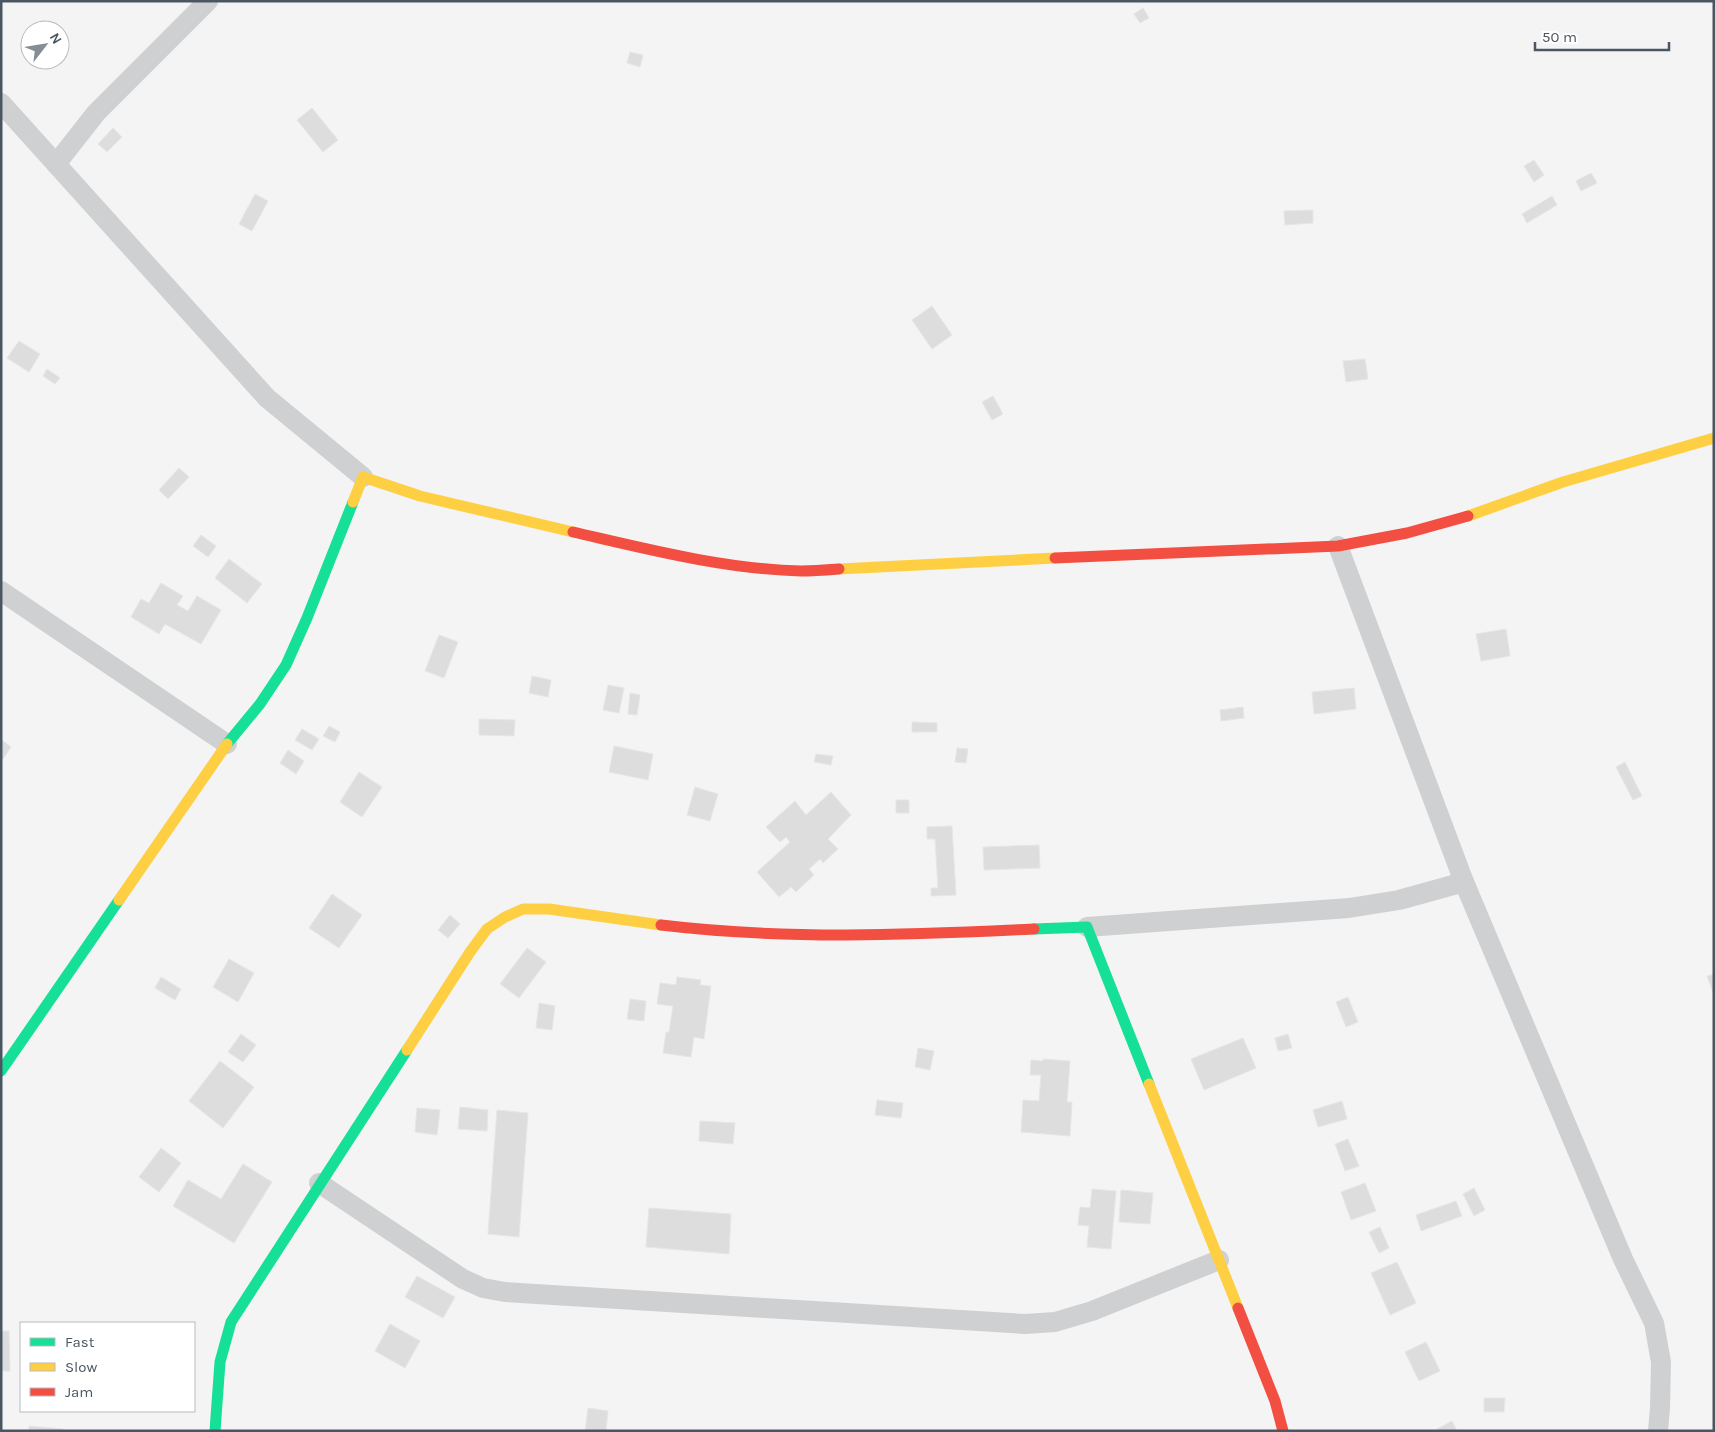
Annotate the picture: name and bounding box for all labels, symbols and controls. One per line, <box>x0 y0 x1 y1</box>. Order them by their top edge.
north arrow <box>20 20 70 70</box>
scale bar <box>1535 20 1669 52</box>
text: 50 m <box>1542 28 1577 46</box>
text: N <box>46 30 66 47</box>
legend <box>20 1322 195 1412</box>
text: Fast <box>65 1333 95 1351</box>
text: Slow <box>65 1358 97 1376</box>
text: Jam <box>65 1383 93 1401</box>

